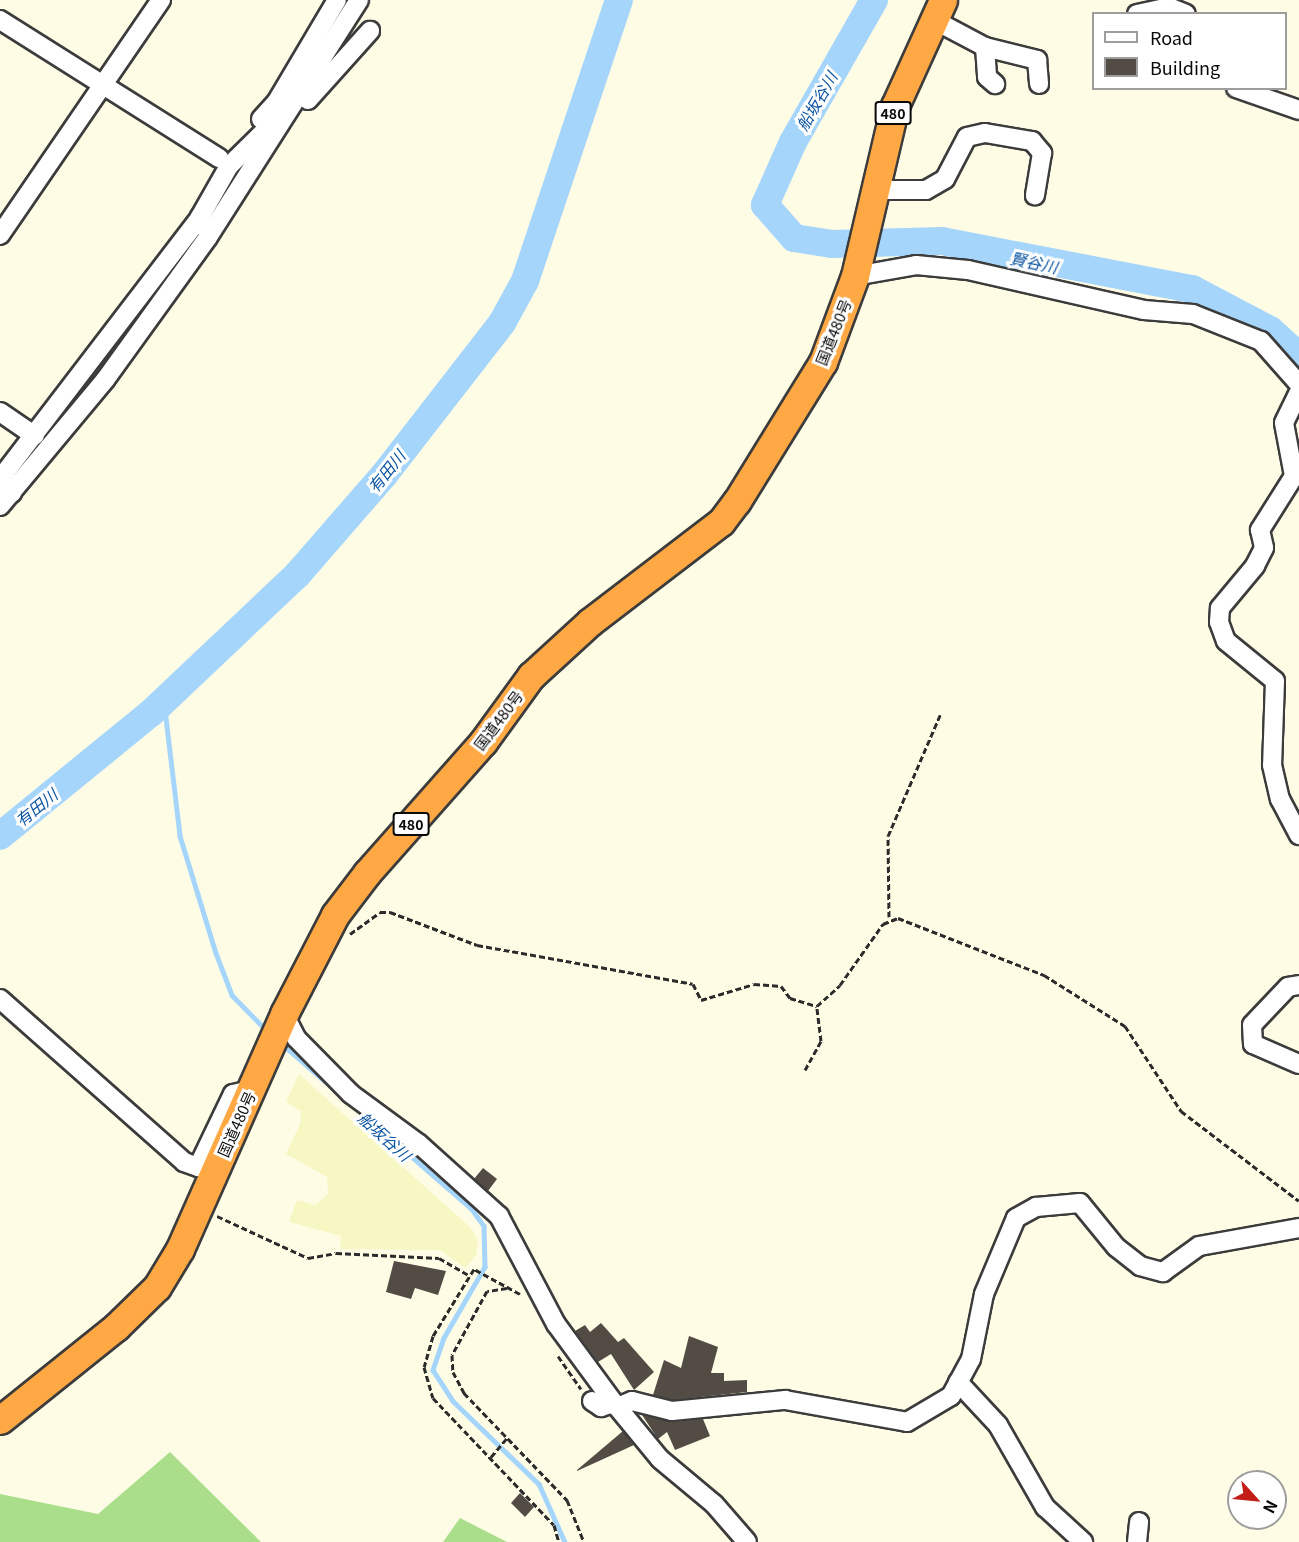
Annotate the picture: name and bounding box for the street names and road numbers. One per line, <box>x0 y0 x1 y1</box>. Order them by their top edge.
road number: 480 <box>874 102 912 124</box>
street label: 国道480号 <box>812 296 854 368</box>
street label: 国道480号 <box>470 687 526 753</box>
road number: 480 <box>392 813 430 835</box>
street label: 国道480号 <box>214 1088 258 1160</box>

